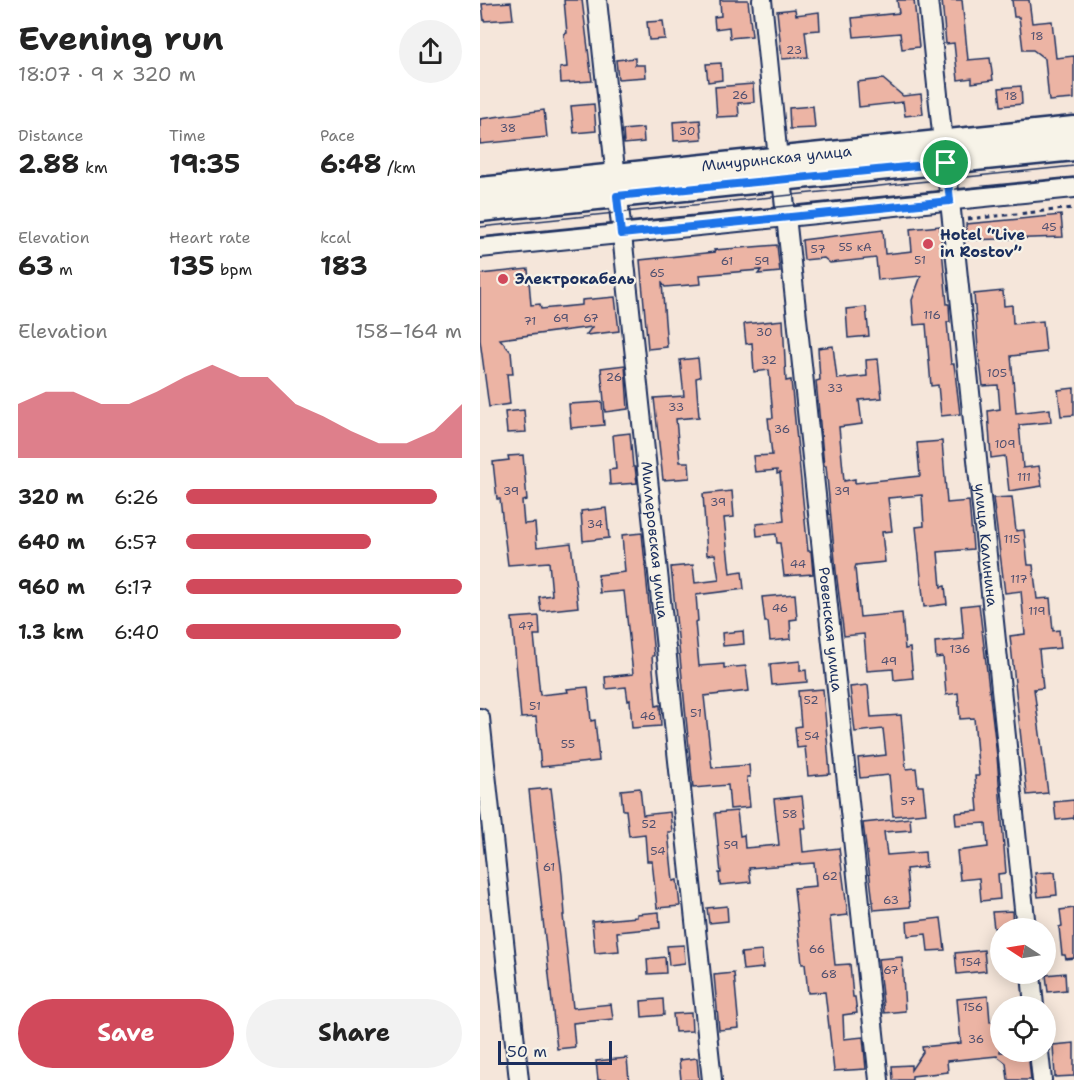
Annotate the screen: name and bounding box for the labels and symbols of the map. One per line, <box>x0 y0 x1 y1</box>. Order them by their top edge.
house number: 18 <box>1030 28 1044 44</box>
house number: 23 <box>786 42 802 58</box>
house number: 26 <box>732 87 748 103</box>
house number: 18 <box>1004 88 1018 104</box>
house number: 38 <box>500 120 516 136</box>
house number: 30 <box>679 123 695 139</box>
pin <box>920 137 971 188</box>
street label: Мичуринская улица <box>700 141 853 176</box>
house number: 45 <box>1041 219 1057 235</box>
place label: Hotel “Live in Rostov” <box>940 225 1025 262</box>
marker: Hotel “Live in Rostov” <box>921 237 935 251</box>
house number: 55 кА <box>838 239 872 255</box>
house number: 57 <box>810 241 826 257</box>
house number: 51 <box>914 252 926 268</box>
house number: 61 <box>721 253 733 269</box>
house number: 59 <box>754 253 770 269</box>
house number: 65 <box>649 265 665 281</box>
place label: Электрокабель <box>515 269 635 289</box>
marker: Электрокабель <box>496 272 510 286</box>
house number: 116 <box>923 307 941 323</box>
house number: 69 <box>553 310 569 326</box>
house number: 67 <box>583 310 599 326</box>
house number: 71 <box>524 313 536 329</box>
house number: 30 <box>756 324 772 340</box>
house number: 32 <box>761 352 777 368</box>
house number: 105 <box>987 365 1007 381</box>
house number: 26 <box>606 369 622 385</box>
house number: 33 <box>827 380 843 396</box>
house number: 33 <box>668 399 684 415</box>
house number: 36 <box>774 421 790 437</box>
house number: 109 <box>994 436 1016 452</box>
street label: Миллеровская улица <box>636 460 673 620</box>
house number: 111 <box>1017 469 1031 485</box>
street label: улица Калинина <box>970 482 1002 608</box>
house number: 39 <box>503 483 519 499</box>
house number: 39 <box>834 483 850 499</box>
house number: 39 <box>710 494 726 510</box>
house number: 34 <box>587 516 603 532</box>
house number: 115 <box>1004 531 1020 547</box>
house number: 44 <box>790 556 806 572</box>
street label: Ровенская улица <box>814 566 847 694</box>
house number: 117 <box>1010 571 1028 587</box>
house number: 46 <box>772 600 788 616</box>
house number: 119 <box>1028 603 1046 619</box>
house number: 47 <box>518 618 534 634</box>
house number: 136 <box>950 641 970 657</box>
house number: 49 <box>881 653 897 669</box>
house number: 52 <box>803 692 819 708</box>
house number: 51 <box>529 698 541 714</box>
house number: 51 <box>690 705 702 721</box>
house number: 46 <box>640 708 656 724</box>
house number: 54 <box>804 728 820 744</box>
house number: 55 <box>561 736 575 752</box>
house number: 57 <box>900 793 916 809</box>
house number: 58 <box>782 806 798 822</box>
house number: 52 <box>641 816 657 832</box>
house number: 59 <box>723 837 739 853</box>
house number: 54 <box>650 843 666 859</box>
house number: 61 <box>543 859 555 875</box>
house number: 62 <box>822 868 838 884</box>
house number: 63 <box>883 892 899 908</box>
north arrow <box>990 918 1056 984</box>
house number: 66 <box>809 941 825 957</box>
house number: 154 <box>961 954 981 970</box>
house number: 67 <box>883 962 899 978</box>
house number: 68 <box>821 966 837 982</box>
house number: 156 <box>963 999 983 1015</box>
house number: 36 <box>968 1031 984 1047</box>
scale bar <box>498 1038 612 1066</box>

